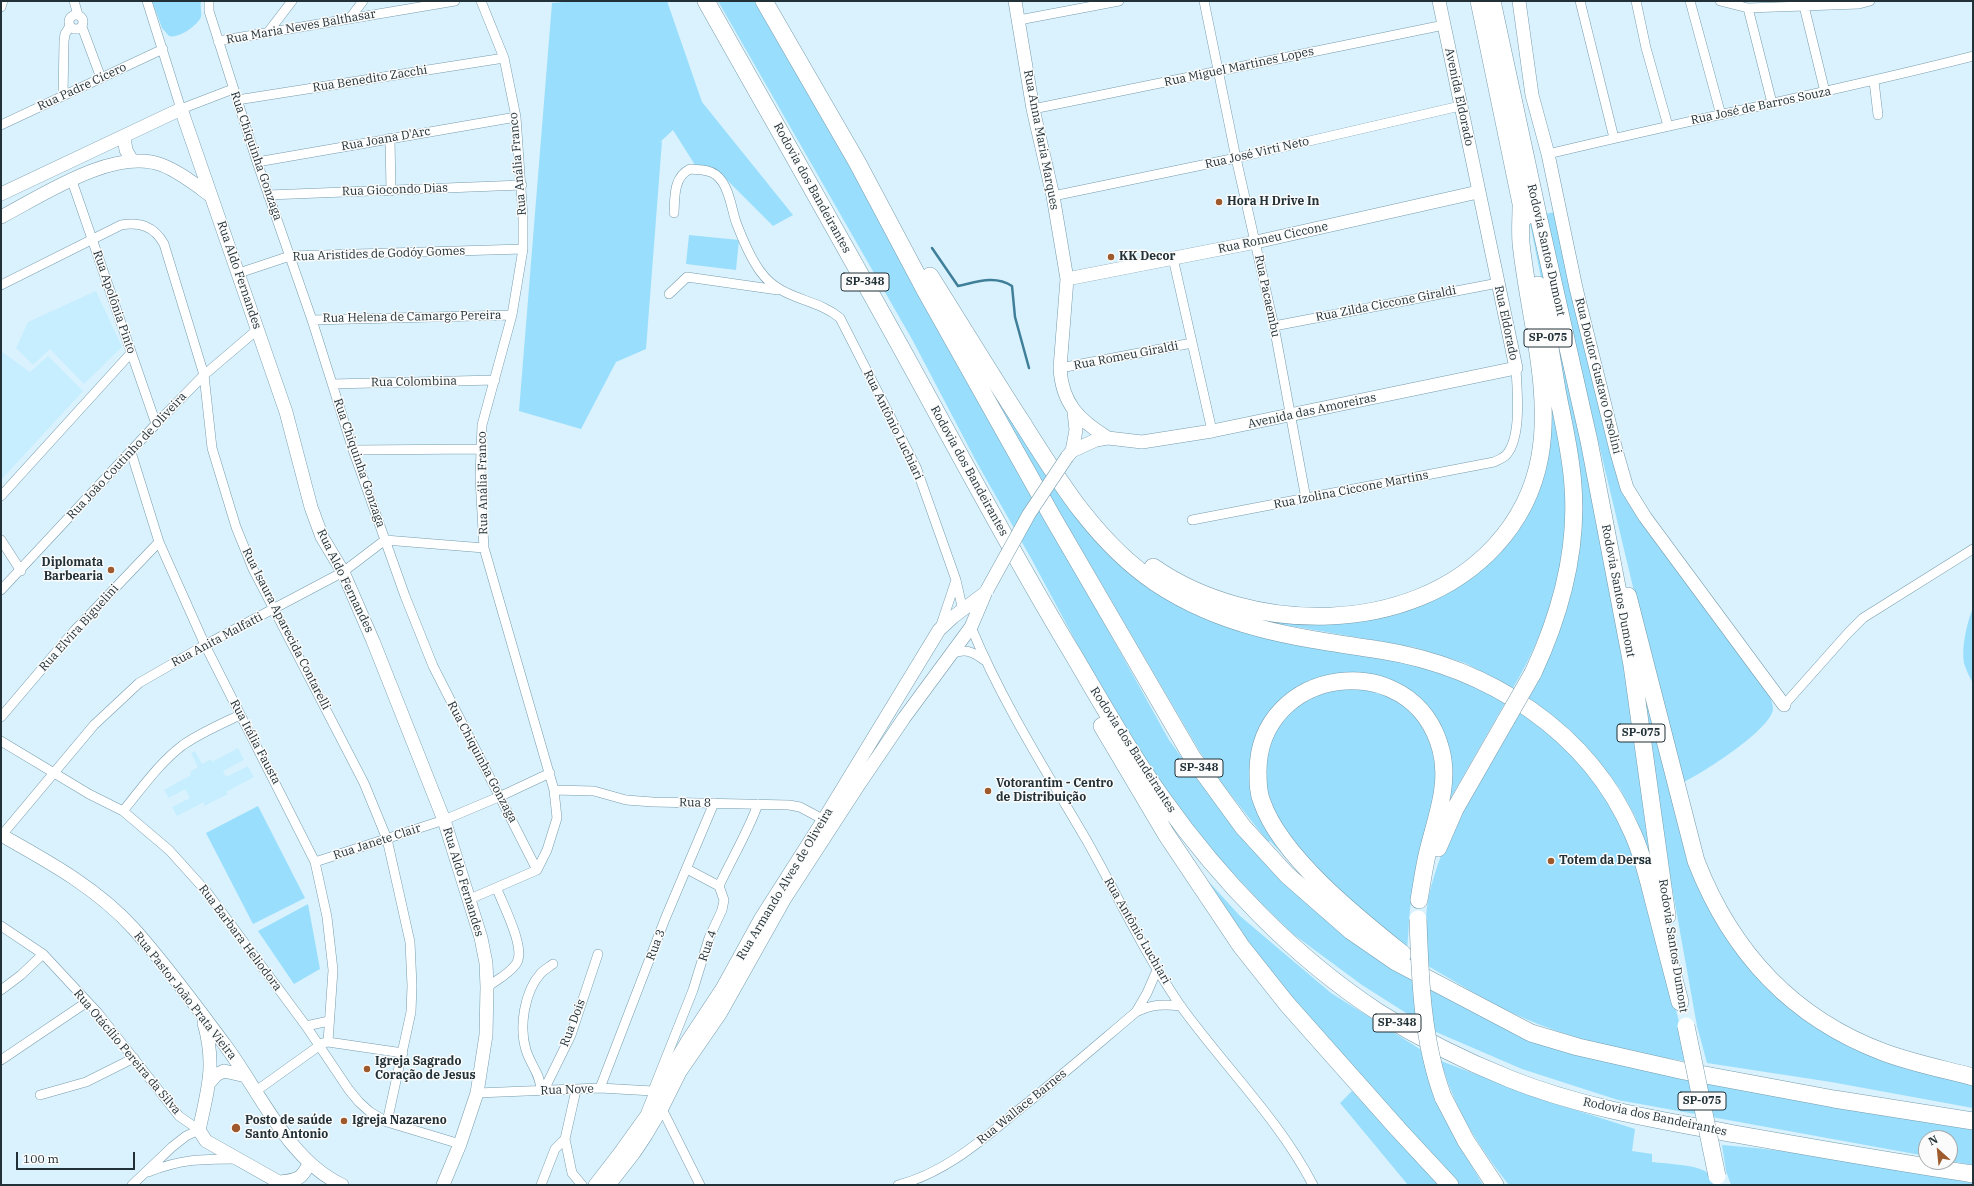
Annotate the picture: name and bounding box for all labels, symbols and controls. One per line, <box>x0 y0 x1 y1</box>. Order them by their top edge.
street label: Rua Maria Neves Balthasar <box>225 7 377 47</box>
street label: Rua Miguel Martines Lopes <box>1163 44 1315 90</box>
street label: Avenida Eldorado <box>1442 47 1476 147</box>
street label: Rua Padre Cícero <box>35 60 129 114</box>
street label: Rua Benedito Zacchi <box>312 63 428 95</box>
street label: Rua Anna Maria Marques <box>1020 69 1062 211</box>
street label: Rua José de Barros Souza <box>1690 84 1832 128</box>
street label: Rua Chiquinha Gonzaga <box>227 90 285 222</box>
street label: Rua Anália Franco <box>506 112 530 216</box>
street label: Rodovia dos Bandeirantes <box>770 120 854 256</box>
street label: Rua Joana D'Arc <box>340 124 432 154</box>
street label: Rua José Virti Neto <box>1204 134 1310 172</box>
street label: Rua Giocondo Dias <box>342 181 448 199</box>
street label: Rodovia Santos Dumont <box>1524 183 1568 317</box>
place label: Hora H Drive In <box>1227 195 1320 209</box>
marker: Hora H Drive In <box>1214 197 1224 207</box>
street label: Rua Aldo Fernandes <box>214 219 264 331</box>
street label: Rua Romeu Ciccone <box>1217 219 1329 257</box>
street label: Rua Aristides de Godóy Gomes <box>292 244 466 264</box>
street label: Rua Apolônia Pinto <box>90 248 138 356</box>
place label: KK Decor <box>1119 250 1175 264</box>
marker: KK Decor <box>1106 252 1116 262</box>
street label: Rua Pacaembu <box>1251 254 1283 338</box>
road number: SP-348 <box>841 273 889 291</box>
street label: Rua Zilda Ciccone Giraldi <box>1315 283 1457 325</box>
street label: Rua Eldorado <box>1491 284 1521 362</box>
street label: Rua Doutor Gustavo Orsolini <box>1572 297 1624 455</box>
street label: Rua Helena de Camargo Pereira <box>322 308 502 326</box>
road number: SP-075 <box>1524 329 1572 347</box>
street label: Rua Romeu Giraldi <box>1072 339 1180 373</box>
street label: Rua Antônio Luchiari <box>860 368 926 482</box>
street label: Rua Colombina <box>371 374 457 390</box>
street label: Rua João Coutinho de Oliveira <box>64 389 190 523</box>
street label: Avenida das Amoreiras <box>1246 390 1378 432</box>
street label: Rua Chiquinha Gonzaga <box>330 397 388 529</box>
street label: Rodovia dos Bandeirantes <box>927 403 1011 539</box>
street label: Rua Anália Franco <box>475 431 491 535</box>
street label: Rua Izolina Ciccone Martins <box>1272 468 1430 512</box>
street label: Rodovia Santos Dumont <box>1598 523 1638 659</box>
street label: Rua Aldo Fernandes <box>314 527 376 635</box>
street label: Rua Isaura Aparecida Contarelli <box>239 546 333 712</box>
place label: Diplomata Barbearia <box>42 556 103 584</box>
marker: Diplomata Barbearia <box>106 565 116 575</box>
street label: Rua Elvira Biguelini <box>36 582 122 674</box>
street label: Rua Anita Malfatti <box>169 610 265 670</box>
street label: Rodovia dos Bandeirantes <box>1087 685 1179 815</box>
street label: Rua Itália Fausta <box>227 697 283 787</box>
street label: Rua Chiquinha Gonzaga <box>444 699 520 825</box>
road number: SP-075 <box>1617 724 1665 742</box>
road number: SP-348 <box>1175 759 1223 777</box>
place label: Votorantim - Centro de Distribuição <box>996 777 1113 805</box>
marker: Votorantim - Centro de Distribuição <box>983 786 993 796</box>
street label: Rua 8 <box>679 796 711 810</box>
street label: Rua Armando Alves de Oliveira <box>734 805 836 963</box>
street label: Rua Janete Clair <box>331 821 423 863</box>
street label: Rua Aldo Fernandes <box>440 826 486 938</box>
place label: Totem da Dersa <box>1559 854 1652 868</box>
marker: Totem da Dersa <box>1546 856 1556 866</box>
street label: Rua Antônio Luchiari <box>1101 875 1173 987</box>
street label: Rodovia Santos Dumont <box>1655 878 1691 1014</box>
street label: Rua Barbara Heliodora <box>195 882 285 994</box>
street label: Rua 3 <box>644 927 668 963</box>
street label: Rua Pastor João Prata Vieira <box>131 929 239 1063</box>
street label: Rua 4 <box>696 929 720 963</box>
street label: Rua Otácílio Pereira da Silva <box>70 987 184 1117</box>
street label: Rua Dois <box>557 997 589 1049</box>
road number: SP-348 <box>1373 1014 1421 1032</box>
place label: Igreja Sagrado Coração de Jesus <box>375 1055 476 1083</box>
marker: Igreja Sagrado Coração de Jesus <box>362 1064 372 1074</box>
street label: Rua Wallace Barnes <box>974 1066 1070 1148</box>
street label: Rua Nove <box>540 1082 594 1098</box>
road number: SP-075 <box>1678 1092 1726 1110</box>
street label: Rodovia dos Bandeirantes <box>1582 1095 1728 1139</box>
place label: Posto de saúde Santo Antonio <box>245 1114 332 1142</box>
place label: Igreja Nazareno <box>352 1114 447 1128</box>
marker: Igreja Nazareno <box>339 1116 349 1126</box>
marker: Posto de saúde Santo Antonio <box>230 1122 242 1134</box>
north arrow <box>1918 1130 1958 1170</box>
text: N <box>1926 1132 1940 1148</box>
scale bar <box>18 1144 137 1170</box>
text: 100 m <box>23 1151 59 1166</box>

